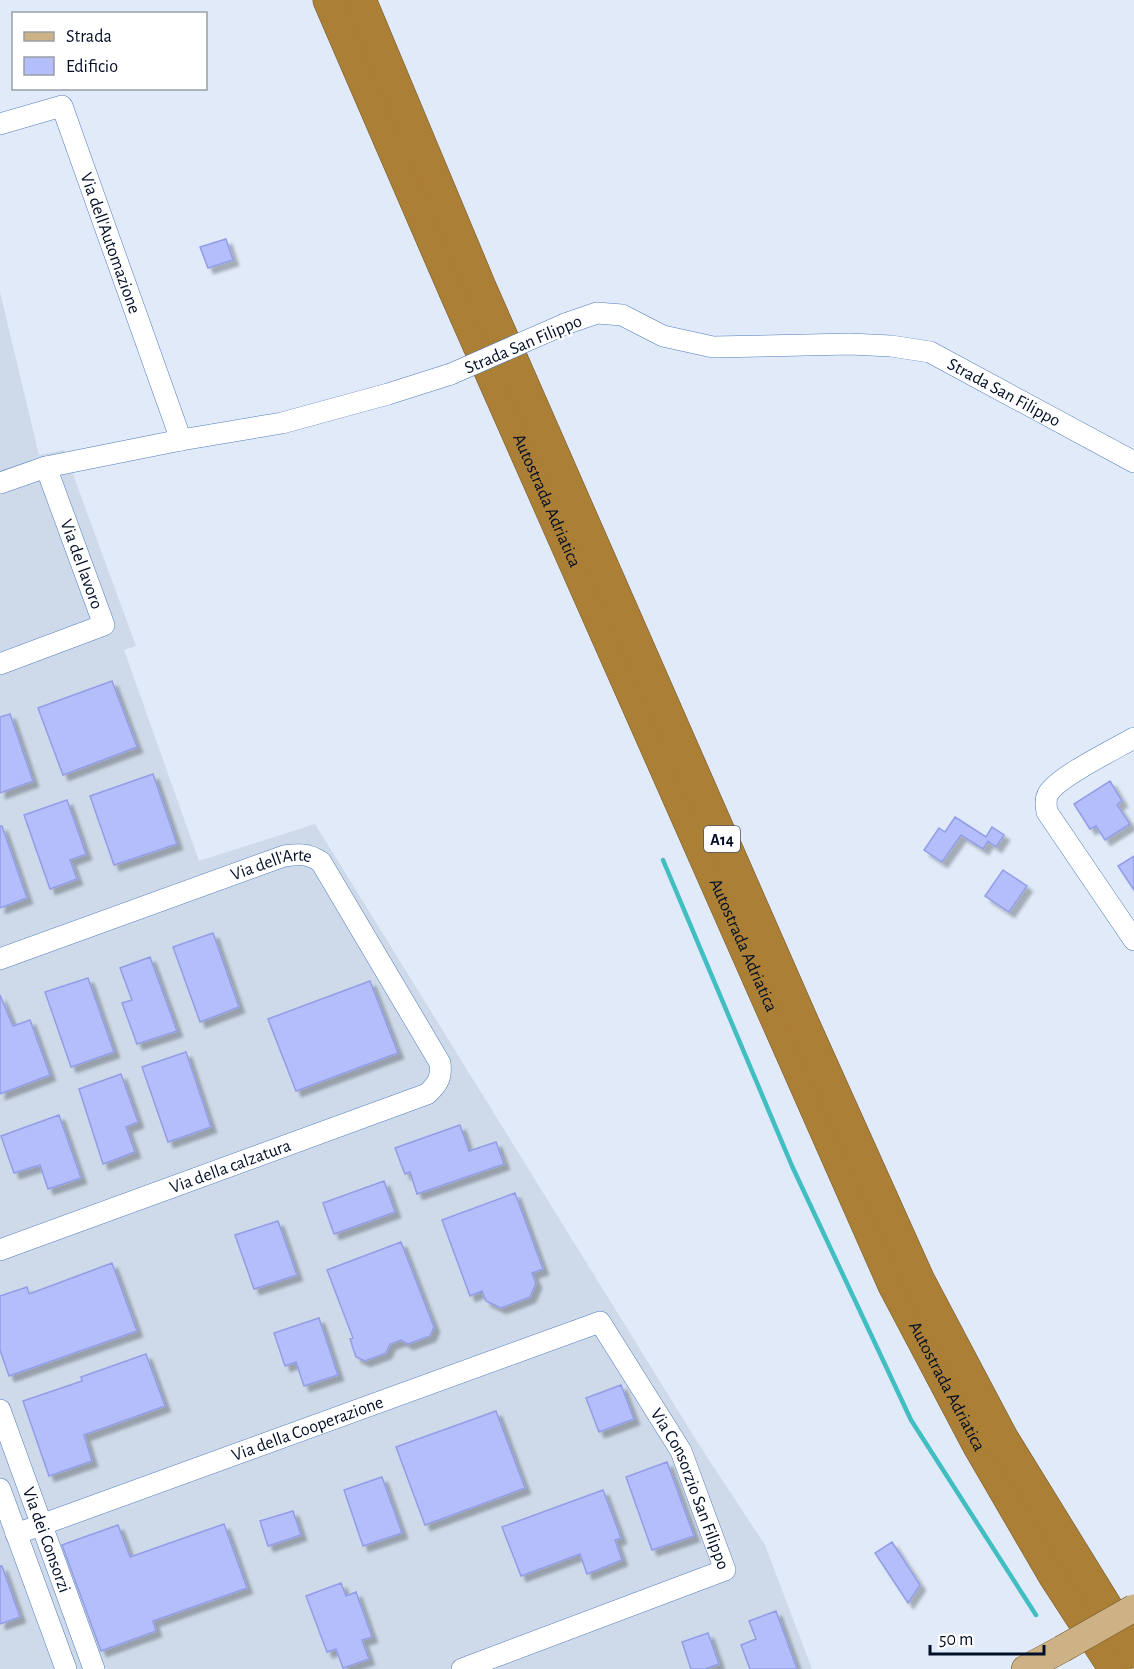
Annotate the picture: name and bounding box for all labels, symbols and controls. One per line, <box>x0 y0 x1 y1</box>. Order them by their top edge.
legend <box>12 12 207 90</box>
text: Strada <box>66 28 112 46</box>
text: Edificio <box>66 58 118 76</box>
street label: Via dell'Automazione <box>76 170 143 316</box>
street label: Strada San Filippo <box>462 312 585 378</box>
street label: Strada San Filippo <box>944 355 1063 431</box>
street label: Autostrada Adriatica <box>509 431 584 570</box>
street label: Via del lavoro <box>57 517 106 612</box>
road number: A14 <box>704 826 740 852</box>
street label: Via dell'Arte <box>228 847 314 885</box>
street label: Autostrada Adriatica <box>706 876 780 1015</box>
street label: Via della calzatura <box>167 1137 293 1197</box>
street label: Autostrada Adriatica <box>905 1319 988 1454</box>
street label: Via della Cooperazione <box>230 1393 386 1465</box>
street label: Via Consorzio San Filippo <box>647 1405 732 1572</box>
street label: Via dei Consorzi <box>19 1485 73 1595</box>
scale bar <box>930 1618 1044 1656</box>
text: 50 m <box>939 1631 973 1649</box>

